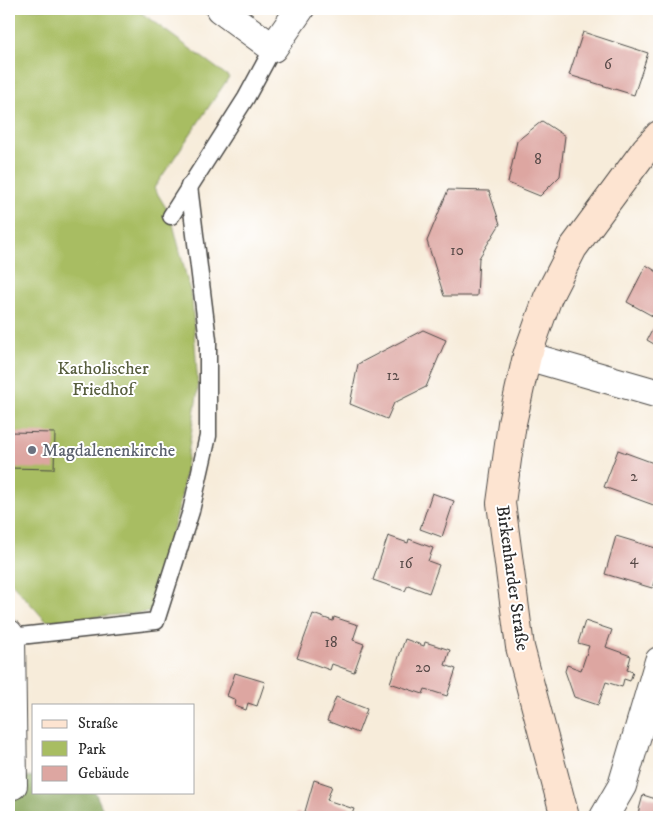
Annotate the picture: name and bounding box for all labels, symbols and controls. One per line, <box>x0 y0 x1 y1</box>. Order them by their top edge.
house number: 6 <box>604 55 613 74</box>
house number: 8 <box>534 150 542 169</box>
house number: 10 <box>450 241 464 260</box>
park label: Katholischer Friedhof <box>57 358 149 401</box>
house number: 12 <box>387 366 400 385</box>
place label: Magdalenenkirche <box>42 440 175 462</box>
marker: Magdalenenkirche <box>26 444 38 456</box>
house number: 2 <box>630 467 638 486</box>
street label: Birkenharder Straße <box>491 504 533 652</box>
house number: 4 <box>630 550 639 569</box>
house number: 16 <box>399 554 414 573</box>
house number: 18 <box>324 633 338 652</box>
house number: 20 <box>415 658 431 677</box>
legend <box>32 704 195 794</box>
text: Straße <box>78 714 118 733</box>
text: Park <box>78 740 107 759</box>
text: Gebäude <box>78 764 129 783</box>

